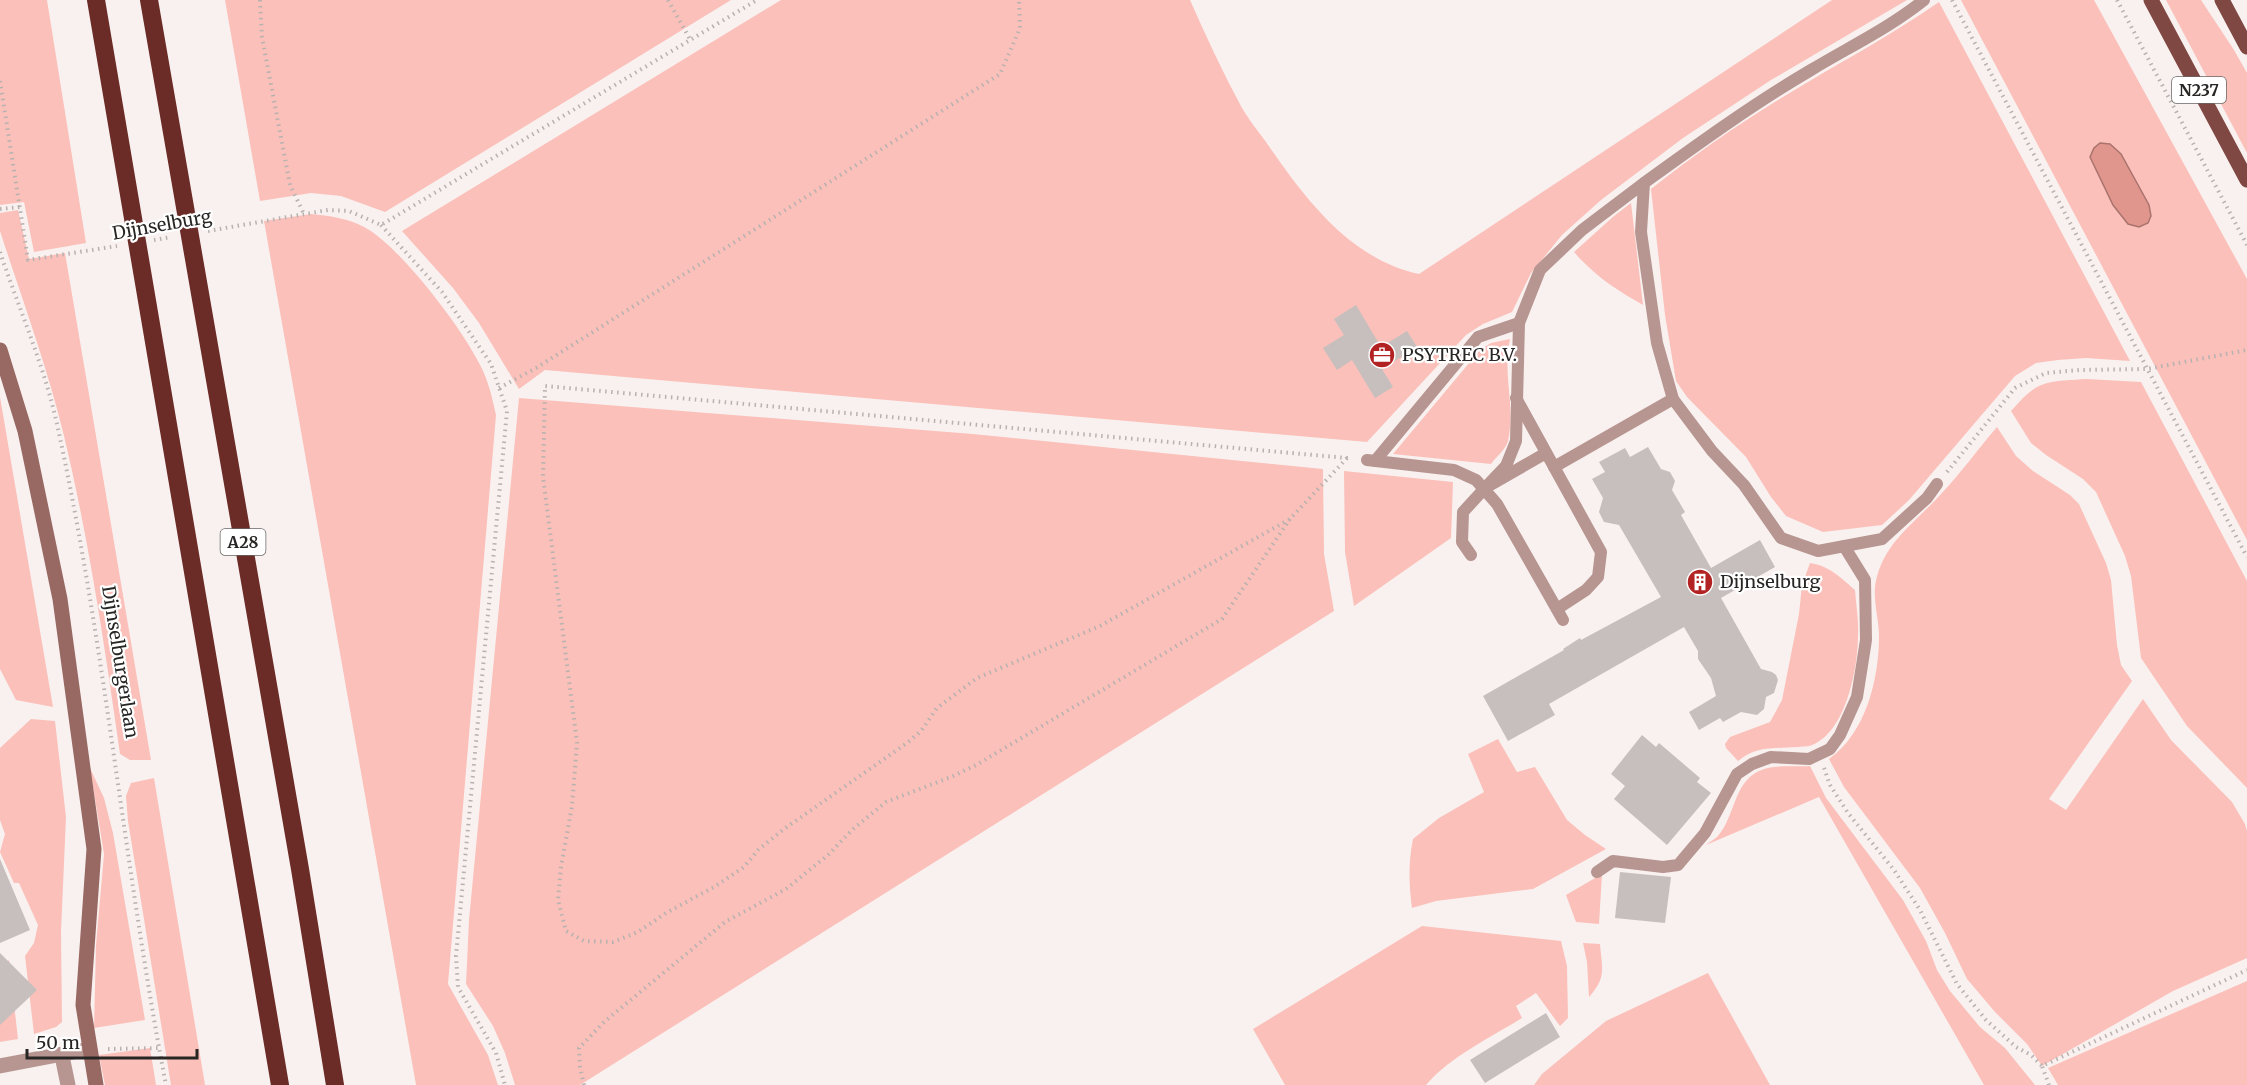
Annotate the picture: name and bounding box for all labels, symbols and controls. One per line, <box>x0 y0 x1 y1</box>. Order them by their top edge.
road number: N237 <box>2172 77 2226 103</box>
street label: Dijnselburg <box>110 204 213 245</box>
office icon: PSYTREC B.V. <box>1367 340 1397 370</box>
place label: PSYTREC B.V. <box>1402 343 1517 366</box>
road number: A28 <box>220 529 266 555</box>
building icon: Dijnselburg <box>1685 567 1715 597</box>
place label: Dijnselburg <box>1720 570 1821 593</box>
street label: Dijnselburgerlaan <box>97 584 144 740</box>
scale bar <box>27 1022 196 1060</box>
text: 50 m <box>36 1031 80 1054</box>

